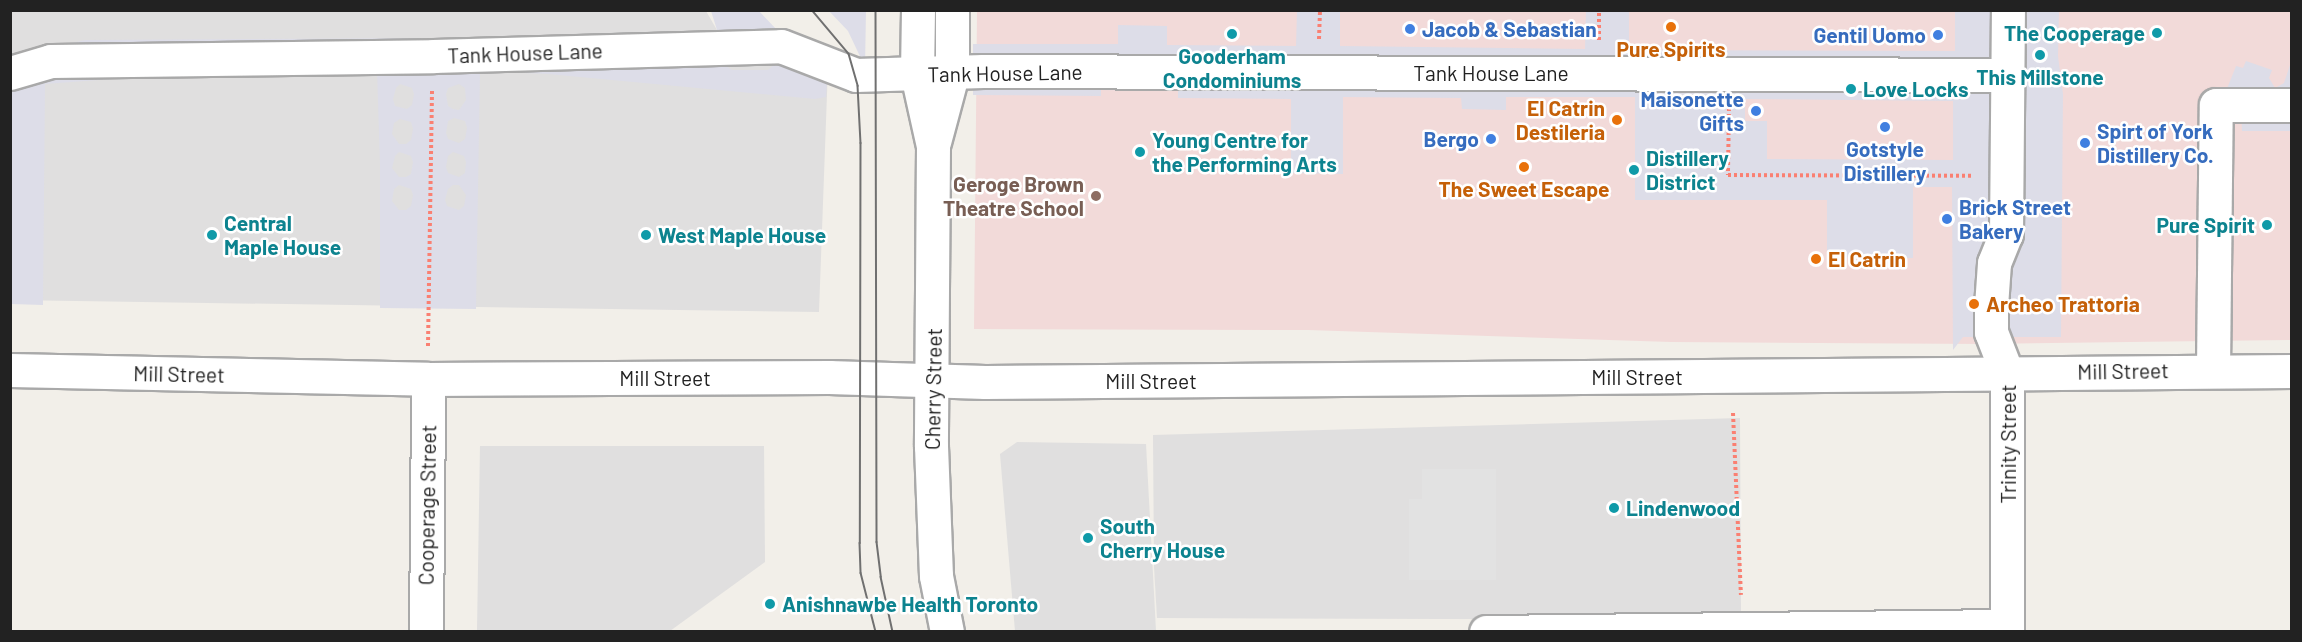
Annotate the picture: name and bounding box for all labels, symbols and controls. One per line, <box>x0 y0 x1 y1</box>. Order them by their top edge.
place label: Jacob & Sebastian <box>1422 16 1597 42</box>
marker: Pure Spirits <box>1664 20 1678 34</box>
place label: The Cooperage <box>2004 20 2145 46</box>
marker: Jacob & Sebastian <box>1403 22 1417 36</box>
place label: Gentil Uomo <box>1813 22 1926 48</box>
marker: The Cooperage <box>2150 26 2164 40</box>
marker: Gooderham Condominiums <box>1225 27 1239 41</box>
marker: Gentil Uomo <box>1931 28 1945 42</box>
place label: Pure Spirits <box>1616 36 1726 62</box>
street label: Tank House Lane <box>447 38 603 68</box>
place label: Gooderham Condominiums <box>1163 43 1301 93</box>
marker: This Millstone <box>2033 48 2047 62</box>
street label: Tank House Lane <box>927 59 1083 87</box>
street label: Tank House Lane <box>1413 60 1569 86</box>
place label: This Millstone <box>1976 64 2104 90</box>
place label: Love Locks <box>1863 76 1969 102</box>
marker: Love Locks <box>1844 82 1858 96</box>
place label: Maisonette Gifts <box>1640 86 1744 136</box>
place label: El Catrin Destileria <box>1516 95 1605 145</box>
marker: Maisonette Gifts <box>1749 104 1763 118</box>
marker: El Catrin Destileria <box>1610 113 1624 127</box>
place label: Spirt of York Distillery Co. <box>2097 118 2214 168</box>
marker: Gotstyle Distillery <box>1878 120 1892 134</box>
place label: Bergo <box>1424 126 1479 152</box>
place label: Young Centre for the Performing Arts <box>1152 127 1337 177</box>
marker: Bergo <box>1484 132 1498 146</box>
place label: Gotstyle Distillery <box>1844 136 1926 186</box>
marker: Spirt of York Distillery Co. <box>2078 136 2092 150</box>
marker: Young Centre for the Performing Arts <box>1133 145 1147 159</box>
place label: Distillery District <box>1646 145 1729 195</box>
marker: The Sweet Escape <box>1517 160 1531 174</box>
marker: Distillery District <box>1627 163 1641 177</box>
place label: Geroge Brown Theatre School <box>943 171 1084 221</box>
place label: The Sweet Escape <box>1439 176 1609 202</box>
marker: Geroge Brown Theatre School <box>1089 189 1103 203</box>
place label: Brick Street Bakery <box>1959 194 2071 244</box>
place label: Central Maple House <box>224 210 341 260</box>
marker: Brick Street Bakery <box>1940 212 1954 226</box>
place label: Pure Spirit <box>2156 212 2255 238</box>
marker: Pure Spirit <box>2260 218 2274 232</box>
place label: West Maple House <box>658 222 826 248</box>
marker: Central Maple House <box>205 228 219 242</box>
marker: West Maple House <box>639 228 653 242</box>
place label: El Catrin <box>1828 246 1906 272</box>
marker: El Catrin <box>1809 252 1823 266</box>
place label: Archeo Trattoria <box>1986 291 2140 317</box>
marker: Archeo Trattoria <box>1967 297 1981 311</box>
street label: Cherry Street <box>919 328 947 450</box>
street label: Mill Street <box>2077 358 2169 384</box>
street label: Mill Street <box>133 361 225 387</box>
street label: Mill Street <box>1591 364 1683 390</box>
street label: Mill Street <box>619 365 711 391</box>
street label: Mill Street <box>1105 368 1197 394</box>
street label: Trinity Street <box>1995 384 2021 504</box>
street label: Cooperage Street <box>413 425 441 585</box>
place label: Lindenwood <box>1626 495 1740 521</box>
marker: Lindenwood <box>1607 501 1621 515</box>
place label: South Cherry House <box>1100 513 1225 563</box>
marker: South Cherry House <box>1081 531 1095 545</box>
place label: Anishnawbe Health Toronto <box>782 591 1038 617</box>
marker: Anishnawbe Health Toronto <box>763 597 777 611</box>

